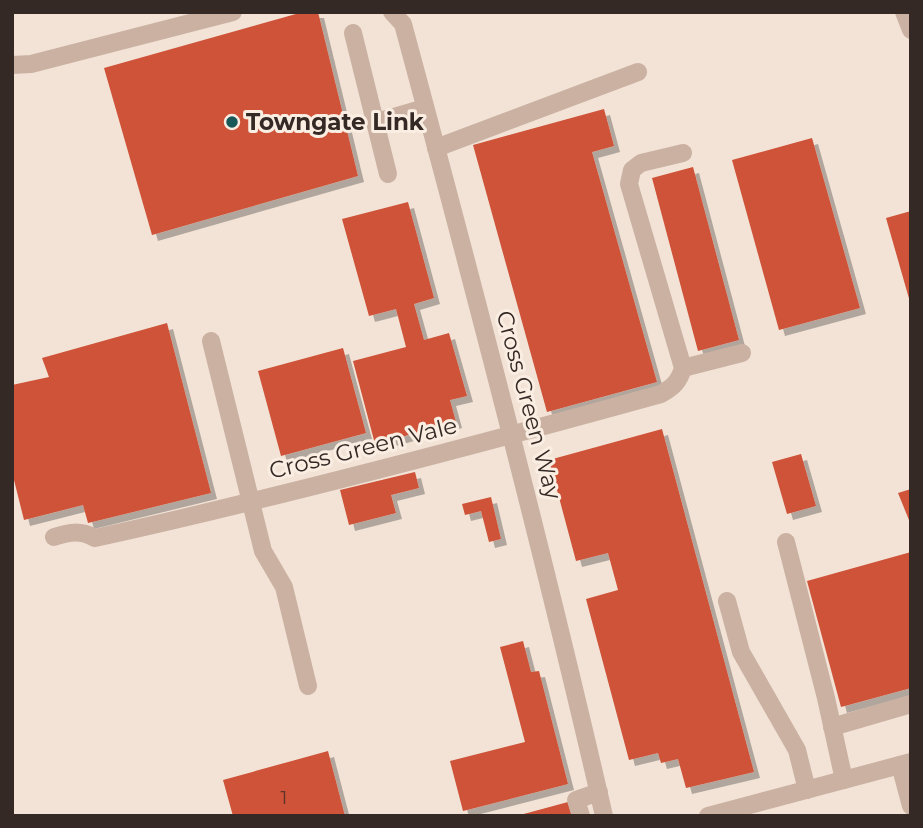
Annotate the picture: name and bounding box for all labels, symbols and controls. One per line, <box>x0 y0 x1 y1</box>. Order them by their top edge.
place label: Towngate Link <box>246 108 425 136</box>
marker: Towngate Link <box>224 114 240 130</box>
street label: Cross Green Way <box>490 308 568 503</box>
street label: Cross Green Vale <box>266 411 460 485</box>
house number: 1 <box>281 786 287 809</box>

